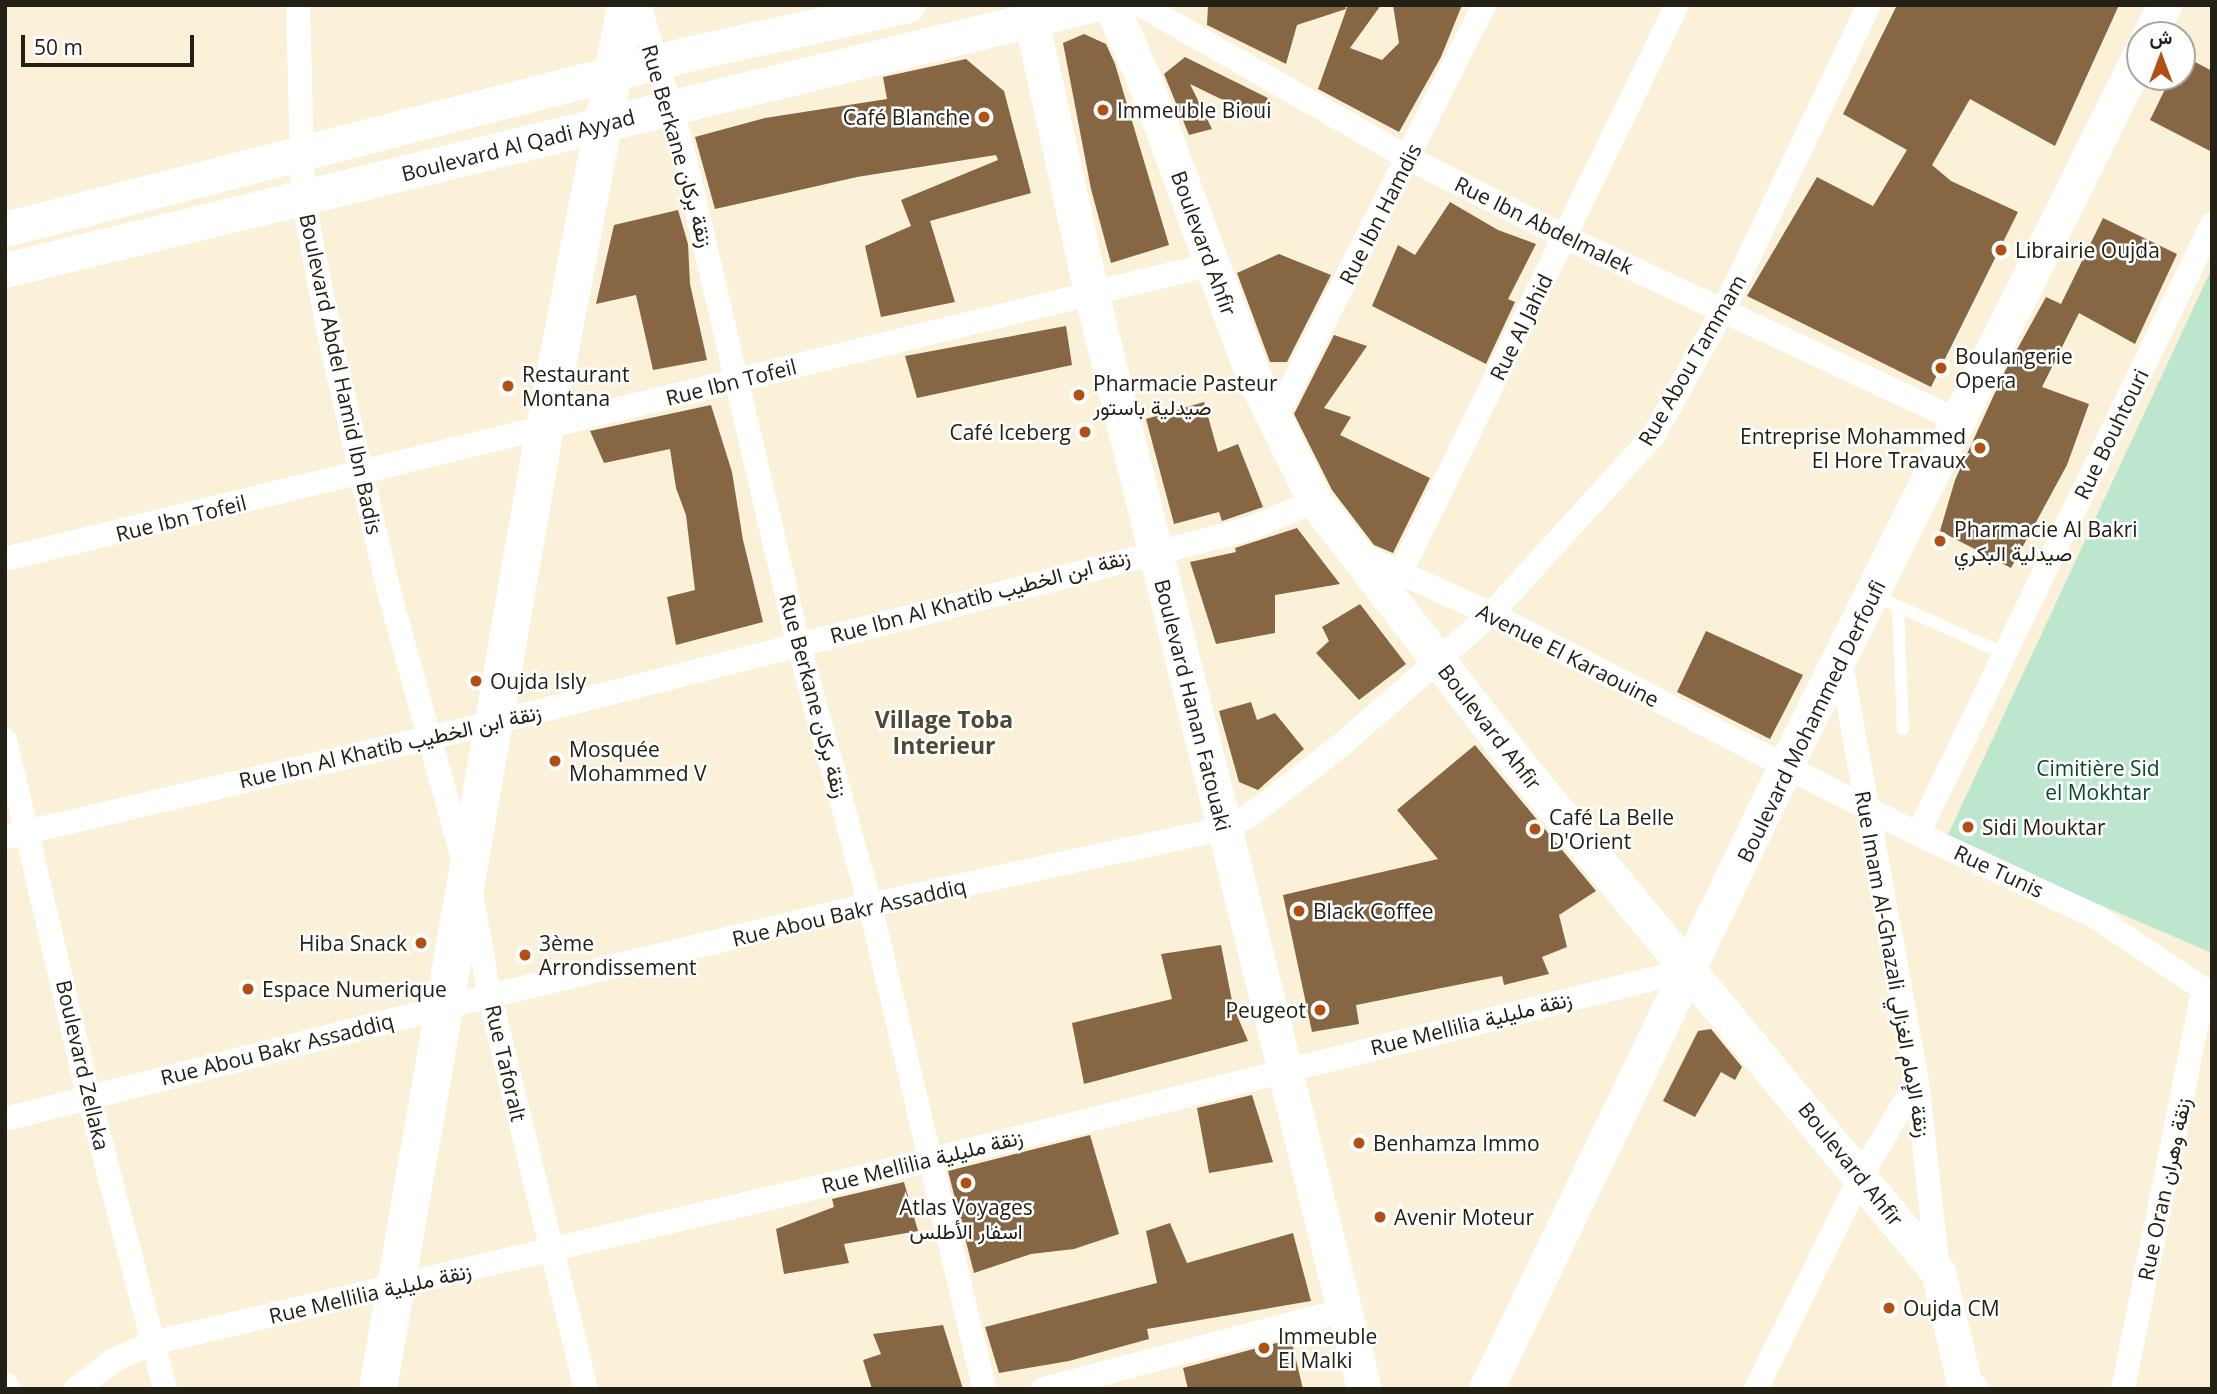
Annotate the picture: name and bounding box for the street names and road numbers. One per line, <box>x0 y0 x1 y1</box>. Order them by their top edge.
street label: Rue Berkane زنقة بركان <box>637 42 719 250</box>
street label: Boulevard Al Qadi Ayyad <box>399 104 637 186</box>
street label: Rue Ibn Hamdis <box>1334 139 1426 289</box>
street label: Boulevard Ahfir <box>1166 167 1242 319</box>
street label: Rue Ibn Abdelmalek <box>1451 171 1637 279</box>
street label: Boulevard Abdel Hamid Ibn Badis <box>295 211 387 537</box>
street label: Rue Al Jahid <box>1484 270 1558 384</box>
street label: Rue Abou Tammam <box>1633 270 1751 450</box>
street label: Rue Ibn Tofeil <box>663 354 799 410</box>
street label: Rue Bouhtouri <box>2069 365 2153 503</box>
street label: Rue Ibn Tofeil <box>113 490 249 546</box>
street label: Rue Ibn Al Khatib زنقة ابن الخطيب <box>827 544 1133 648</box>
street label: Boulevard Hanan Fatouaki <box>1149 576 1237 834</box>
street label: Boulevard Mohammed Derfoufi <box>1732 576 1890 866</box>
street label: Rue Berkane زنقة بركان <box>775 591 853 801</box>
street label: Avenue El Karaouine <box>1473 598 1663 712</box>
street label: Boulevard Ahfir <box>1433 659 1547 795</box>
street label: Rue Ibn Al Khatib زنقة ابن الخطيب <box>236 699 544 793</box>
street label: Rue Imam Al-Ghazali زنقة الإمام الغزالي <box>1850 789 1936 1139</box>
street label: Rue Tunis <box>1950 839 2048 903</box>
street label: Rue Abou Bakr Assaddiq <box>730 873 968 951</box>
street label: Boulevard Zellaka <box>51 977 115 1153</box>
street label: Rue Mellilia زنقة مليلية <box>1368 986 1574 1060</box>
street label: Rue Taforalt <box>480 1002 532 1124</box>
street label: Rue Abou Bakr Assaddiq <box>158 1008 396 1090</box>
street label: Rue Oran زنقة وهران <box>2132 1095 2196 1283</box>
street label: Boulevard Ahfir <box>1793 1097 1909 1231</box>
street label: Rue Mellilia زنقة مليلية <box>819 1124 1025 1198</box>
street label: Rue Mellilia زنقة مليلية <box>267 1257 473 1329</box>

